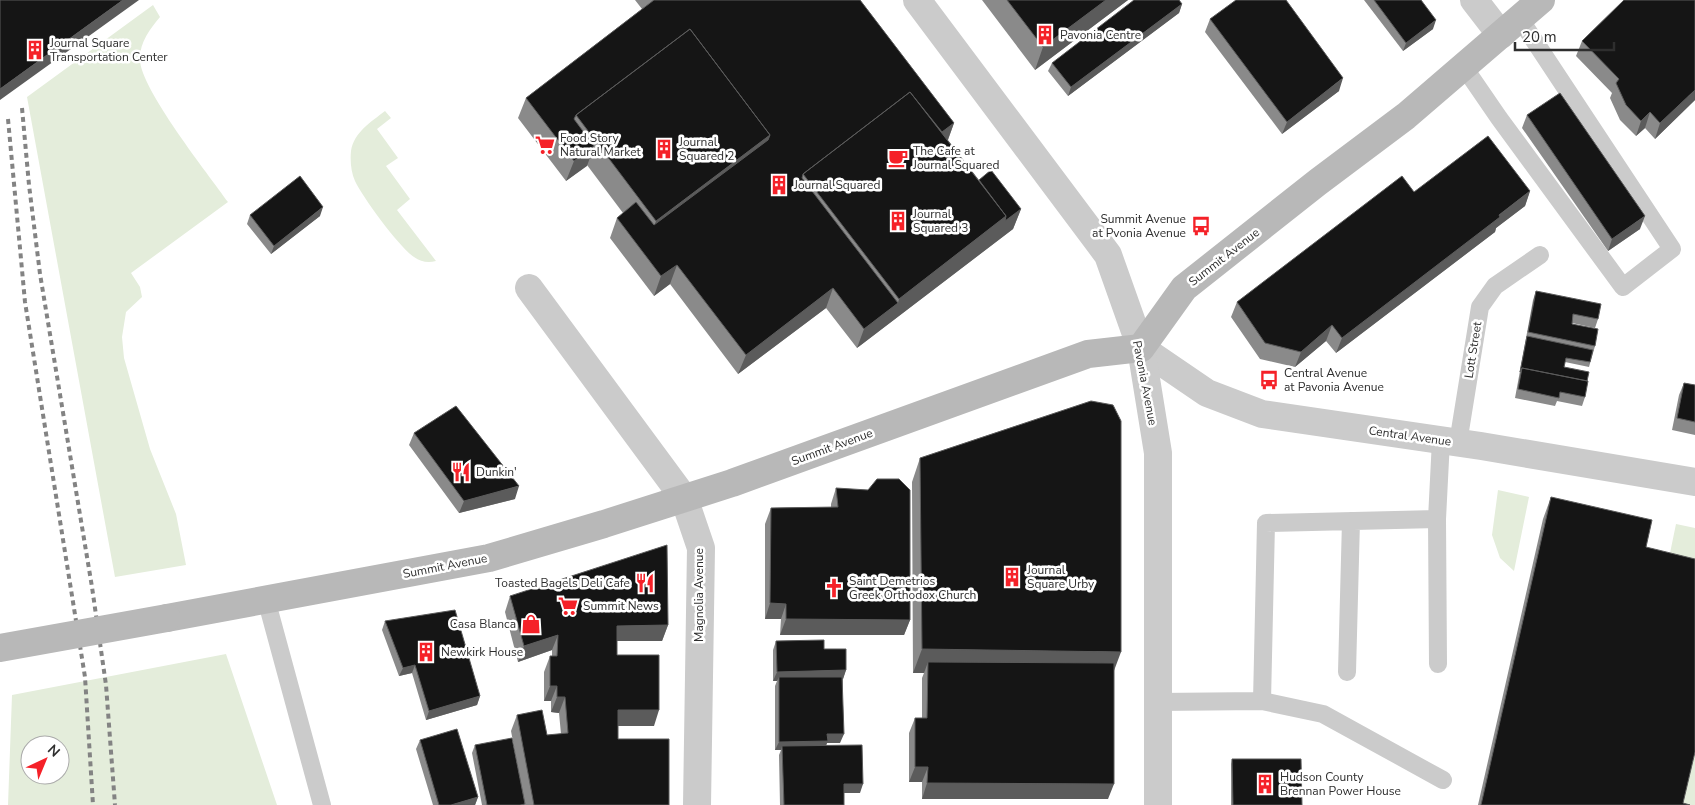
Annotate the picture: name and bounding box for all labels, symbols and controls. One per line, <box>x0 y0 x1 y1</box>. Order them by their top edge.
scale bar <box>1515 20 1614 52</box>
building icon: Pavonia Centre <box>1034 24 1056 46</box>
place label: Pavonia Centre <box>1060 27 1141 43</box>
text: 20 m <box>1522 27 1557 47</box>
place label: Journal Square Transportation Center <box>49 35 168 65</box>
building icon: Journal Square Transportation Center <box>24 39 46 61</box>
place label: Food Story Natural Market <box>560 130 642 160</box>
supermarket icon: Food Story Natural Market <box>534 134 556 156</box>
place label: Journal Squared 2 <box>678 134 734 164</box>
building icon: Journal Squared 2 <box>653 138 675 160</box>
place label: The Cafe at Journal Squared <box>912 143 999 173</box>
cafe icon: The Cafe at Journal Squared <box>887 147 909 169</box>
building icon: Journal Squared <box>768 174 790 196</box>
place label: Journal Squared <box>793 177 880 193</box>
place label: Journal Squared 3 <box>912 206 968 236</box>
building icon: Journal Squared 3 <box>887 210 909 232</box>
place label: Summit Avenue at Pvonia Avenue <box>1092 211 1186 241</box>
bus stop icon: Summit Avenue at Pvonia Avenue <box>1190 215 1212 237</box>
street label: Summit Avenue <box>1185 224 1263 290</box>
street label: Lott Street <box>1461 320 1485 379</box>
street label: Pavonia Avenue <box>1129 339 1161 427</box>
place label: Central Avenue at Pavonia Avenue <box>1284 365 1384 395</box>
bus stop icon: Central Avenue at Pavonia Avenue <box>1258 369 1280 391</box>
street label: Central Avenue <box>1368 422 1452 450</box>
street label: Summit Avenue <box>789 425 875 469</box>
restaurant icon: Dunkin' <box>450 461 472 483</box>
place label: Dunkin' <box>476 464 517 480</box>
street label: Magnolia Avenue <box>691 548 707 642</box>
street label: Summit Avenue <box>401 550 489 582</box>
place label: Journal Square Urby <box>1026 562 1095 592</box>
building icon: Journal Square Urby <box>1001 566 1023 588</box>
restaurant icon: Toasted Bagels Deli Cafe <box>634 572 656 594</box>
place label: Saint Demetrios Greek Orthodox Church <box>849 573 976 603</box>
place label: Toasted Bagels Deli Cafe <box>495 575 630 591</box>
church icon: Saint Demetrios Greek Orthodox Church <box>823 577 845 599</box>
supermarket icon: Summit News <box>557 595 579 617</box>
place label: Summit News <box>583 598 659 614</box>
shop icon: Casa Blanca <box>520 613 542 635</box>
place label: Casa Blanca <box>450 616 516 632</box>
building icon: Newkirk House <box>415 641 437 663</box>
place label: Newkirk House <box>441 644 523 660</box>
north arrow <box>20 735 70 785</box>
text: N <box>43 741 64 761</box>
place label: Hudson County Brennan Power House <box>1280 769 1401 799</box>
building icon: Hudson County Brennan Power House <box>1254 773 1276 795</box>

